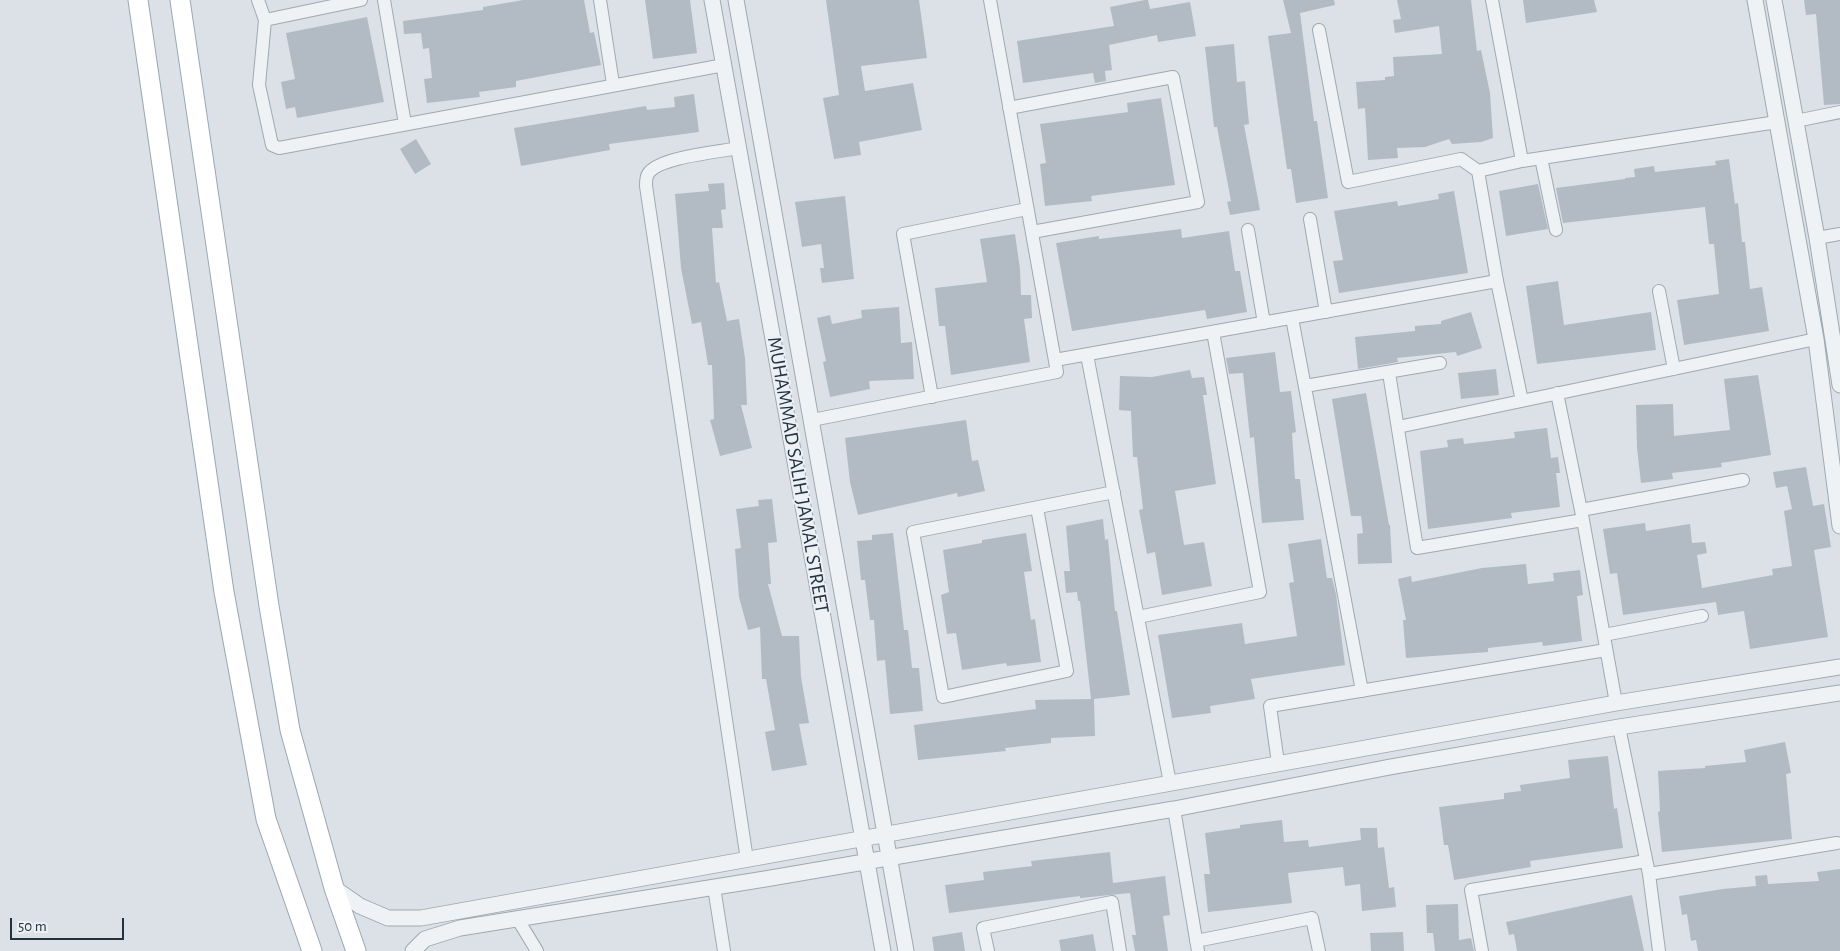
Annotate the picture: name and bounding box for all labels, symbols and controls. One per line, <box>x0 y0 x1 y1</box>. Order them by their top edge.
street label: MUHAMMAD SALIH JAMAL STREET <box>762 335 834 615</box>
scale bar <box>12 908 126 940</box>
text: 50 m <box>18 919 47 934</box>

